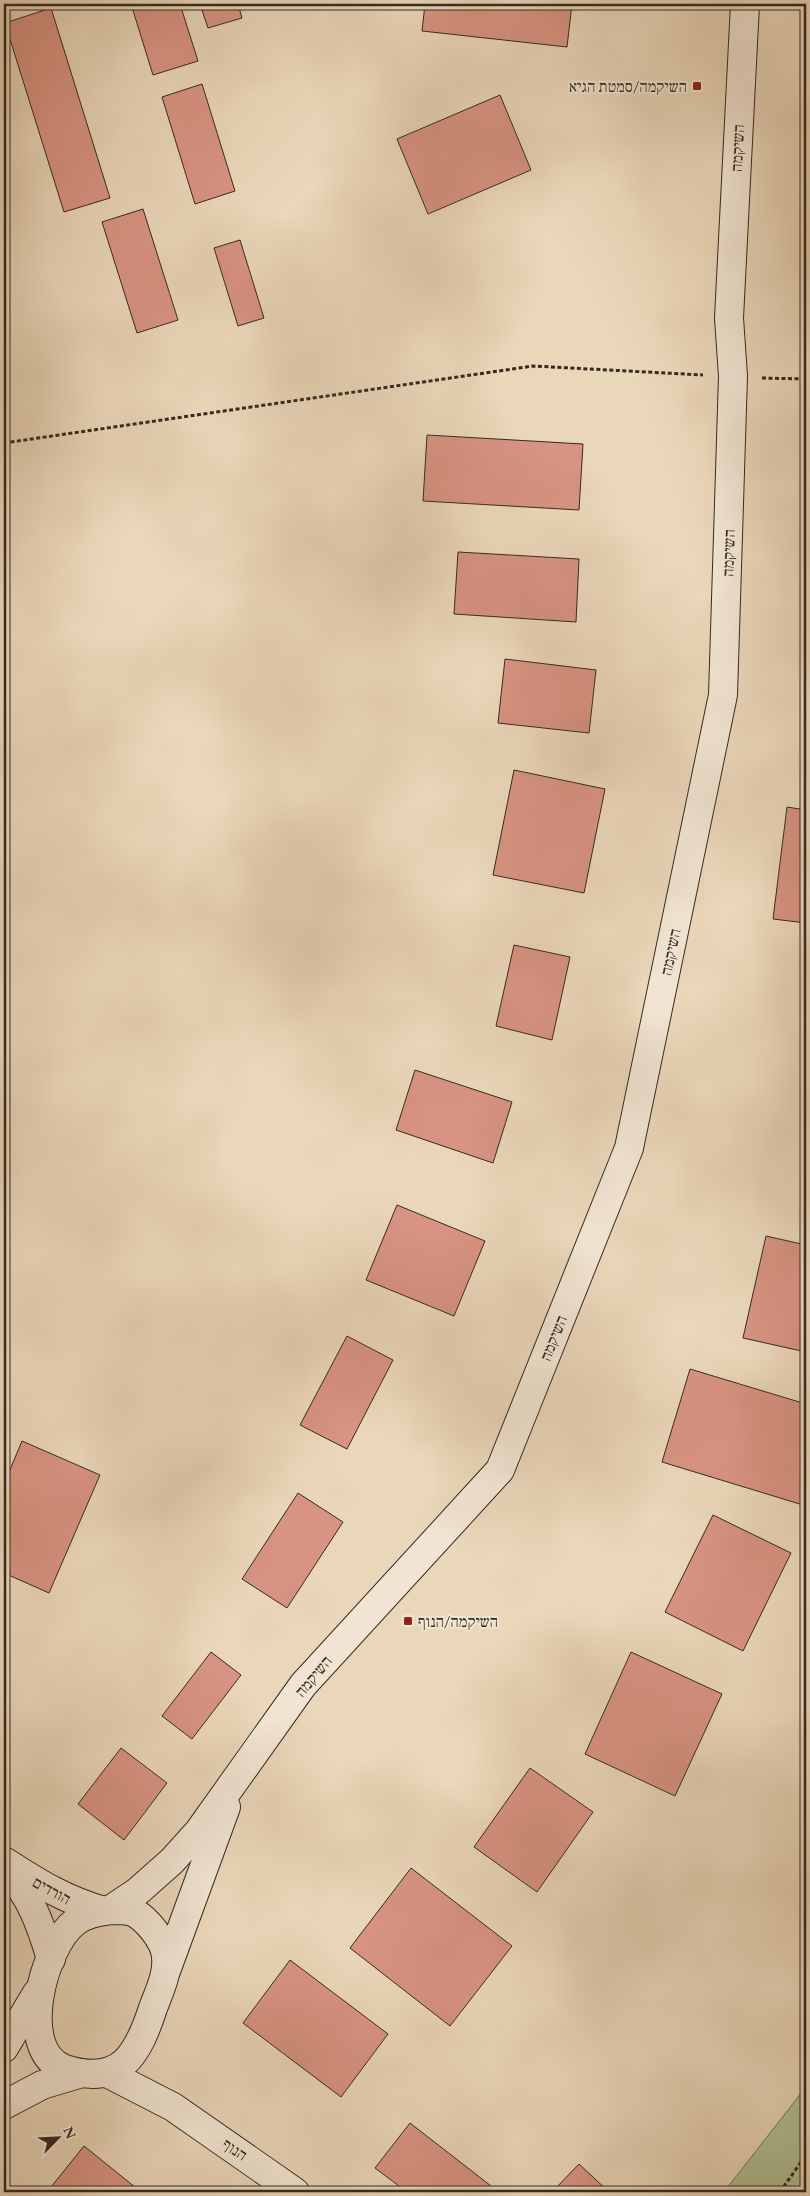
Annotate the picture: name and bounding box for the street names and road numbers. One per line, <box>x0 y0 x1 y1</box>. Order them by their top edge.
street label: השיקמה <box>726 124 749 172</box>
street label: השיקמה <box>717 529 740 577</box>
street label: השיקמה <box>655 927 686 978</box>
street label: השיקמה <box>535 1312 572 1364</box>
street label: השיקמה <box>290 1651 337 1701</box>
street label: הורדים <box>29 1871 75 1909</box>
street label: הנוף <box>218 2133 251 2165</box>

